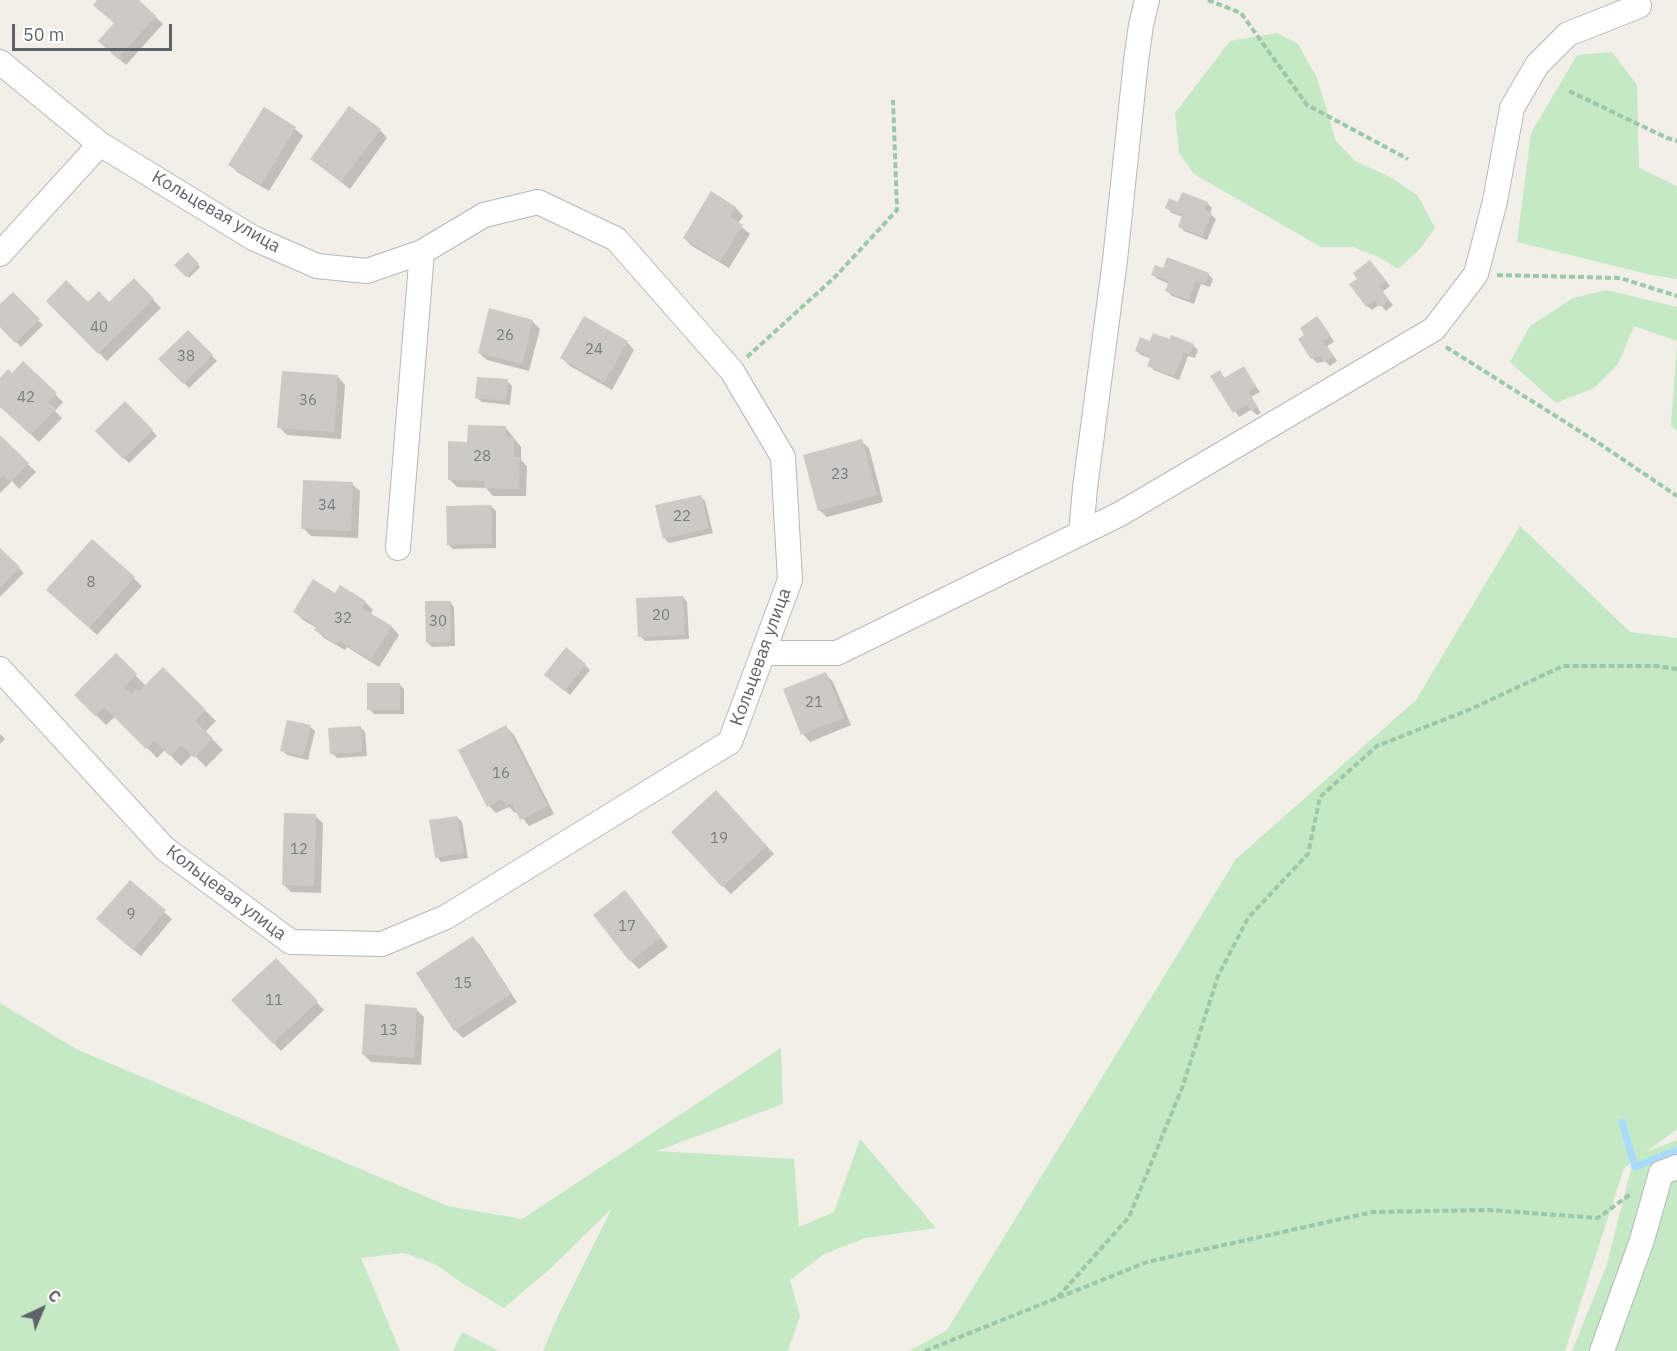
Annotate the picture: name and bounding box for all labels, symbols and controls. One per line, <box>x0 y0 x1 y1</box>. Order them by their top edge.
scale bar <box>15 12 176 50</box>
text: 50 m <box>23 23 65 46</box>
street label: Кольцевая улица <box>148 166 284 258</box>
house number: 40 <box>90 319 108 337</box>
house number: 26 <box>496 327 514 345</box>
house number: 24 <box>585 341 603 359</box>
house number: 38 <box>177 348 195 366</box>
house number: 42 <box>17 389 35 407</box>
house number: 36 <box>299 392 317 410</box>
house number: 28 <box>473 448 491 466</box>
house number: 23 <box>831 466 849 484</box>
house number: 34 <box>318 497 336 515</box>
house number: 22 <box>673 508 691 526</box>
house number: 8 <box>87 574 95 592</box>
street label: Кольцевая улица <box>726 585 796 729</box>
house number: 20 <box>652 607 670 625</box>
house number: 32 <box>334 610 352 628</box>
house number: 30 <box>429 613 447 631</box>
house number: 21 <box>805 694 823 712</box>
house number: 16 <box>492 765 510 783</box>
house number: 19 <box>710 830 728 848</box>
street label: Кольцевая улица <box>162 841 290 945</box>
house number: 12 <box>290 841 308 859</box>
house number: 9 <box>127 906 135 924</box>
house number: 17 <box>618 918 636 936</box>
house number: 15 <box>454 975 472 993</box>
house number: 11 <box>265 992 283 1010</box>
house number: 13 <box>380 1022 398 1040</box>
north arrow <box>12 1279 72 1339</box>
text: С <box>44 1285 65 1307</box>

